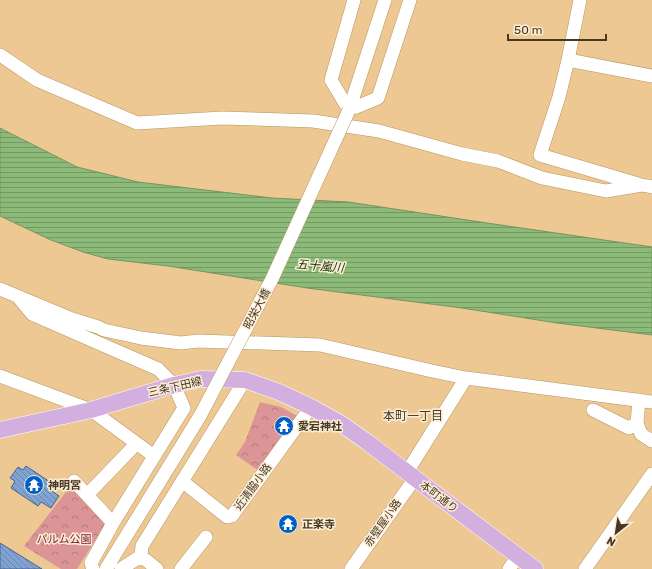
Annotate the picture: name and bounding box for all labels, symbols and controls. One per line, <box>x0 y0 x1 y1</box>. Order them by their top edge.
scale bar <box>508 16 606 42</box>
text: 50 m <box>514 23 542 37</box>
water label: 五十嵐川 <box>295 257 347 275</box>
street label: 昭栄大橋 <box>241 287 273 331</box>
street label: 三条下田線 <box>147 374 203 400</box>
district label: 本町一丁目 <box>383 409 443 423</box>
temple icon: 愛宕神社 <box>273 415 295 437</box>
place label: 愛宕神社 <box>298 420 342 433</box>
street label: 近清脇小路 <box>232 461 274 513</box>
temple icon: 神明宮 <box>23 474 45 496</box>
place label: 神明宮 <box>48 479 81 492</box>
street label: 本町通り <box>418 479 460 515</box>
street label: 赤壁屋小路 <box>362 497 404 549</box>
temple icon: 正楽寺 <box>277 513 299 535</box>
north arrow <box>596 513 636 553</box>
place label: 正楽寺 <box>302 518 335 531</box>
park label: パルム公園 <box>37 533 91 546</box>
text: N <box>605 534 618 549</box>

